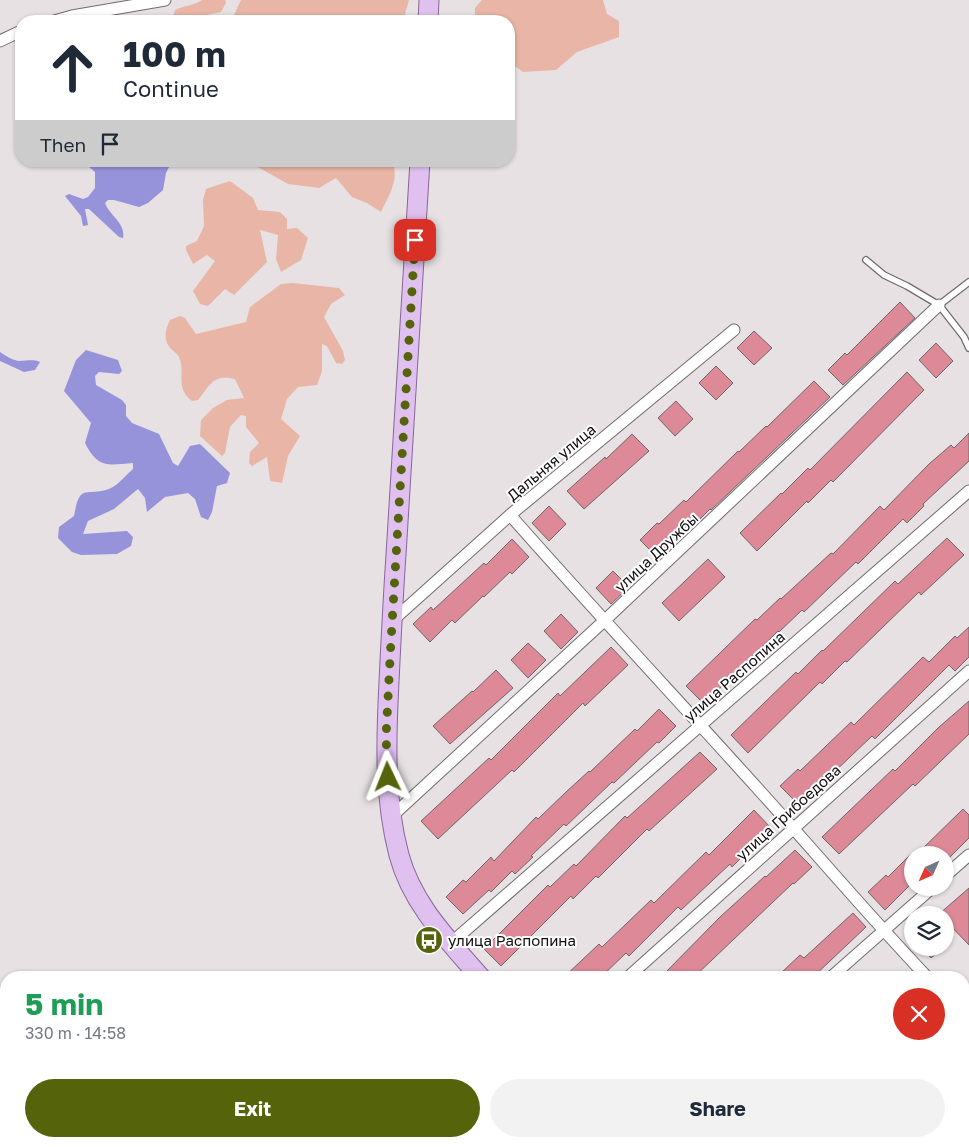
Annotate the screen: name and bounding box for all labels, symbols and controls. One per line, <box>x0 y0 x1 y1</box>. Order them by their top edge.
text: 100 m <box>123 33 226 75</box>
icon: ahead <box>40 35 105 100</box>
text: Continue <box>123 75 219 102</box>
icon: arrive <box>96 130 124 158</box>
text: Then <box>40 133 86 156</box>
pin <box>394 219 436 261</box>
icon: arrive <box>401 226 429 254</box>
street label: Дальняя улица <box>503 420 599 504</box>
street label: улица Дружбы <box>610 509 702 595</box>
street label: улица Распопина <box>680 627 788 725</box>
position arrow <box>361 750 413 802</box>
street label: улица Грибоедова <box>732 760 844 864</box>
north arrow <box>904 846 954 896</box>
map controls <box>904 846 954 956</box>
button: layers <box>904 906 954 956</box>
bus stop icon: улица Распопина <box>414 925 444 955</box>
place label: улица Распопина <box>448 931 576 949</box>
text: 5 min <box>25 986 103 1022</box>
button: close <box>893 988 945 1040</box>
text: 330 m · 14:58 <box>25 1023 126 1043</box>
button: Exit <box>25 1079 480 1137</box>
button: Share <box>490 1079 945 1137</box>

